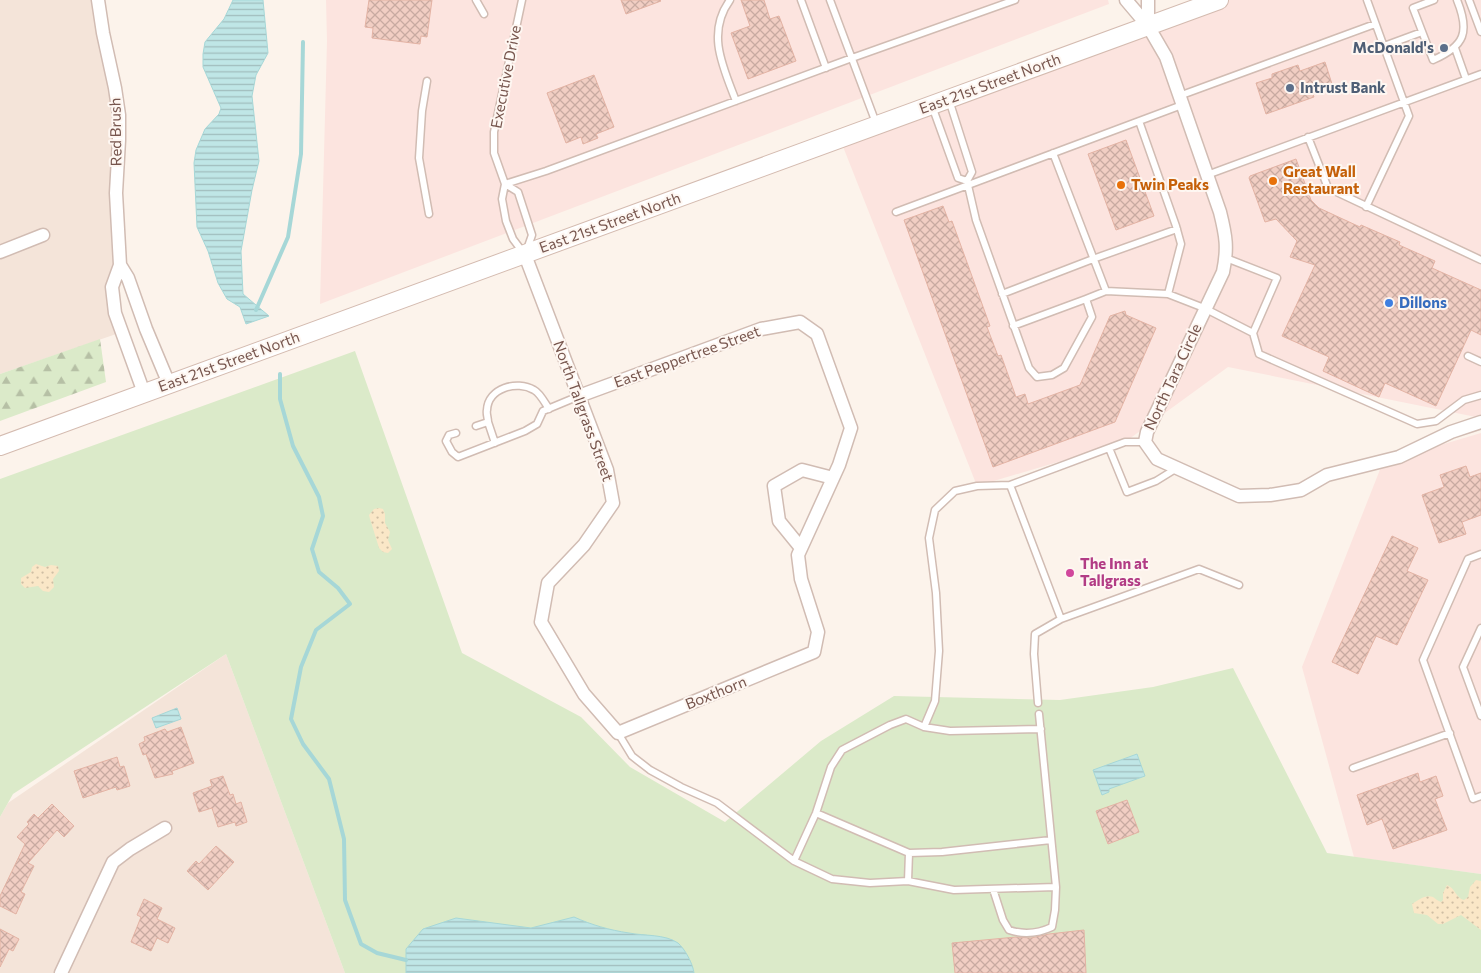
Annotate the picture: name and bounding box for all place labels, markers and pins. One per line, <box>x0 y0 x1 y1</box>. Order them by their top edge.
place label: McDonald's <box>1353 38 1434 56</box>
marker: McDonald's <box>1438 42 1450 54</box>
place label: Intrust Bank <box>1300 78 1386 96</box>
marker: Intrust Bank <box>1284 82 1296 94</box>
place label: Great Wall Restaurant <box>1283 162 1359 197</box>
place label: Twin Peaks <box>1131 175 1209 193</box>
marker: Great Wall Restaurant <box>1267 175 1279 187</box>
marker: Twin Peaks <box>1115 179 1127 191</box>
place label: Dillons <box>1399 293 1447 311</box>
marker: Dillons <box>1383 297 1395 309</box>
place label: The Inn at Tallgrass <box>1080 554 1148 589</box>
marker: The Inn at Tallgrass <box>1064 567 1076 579</box>

